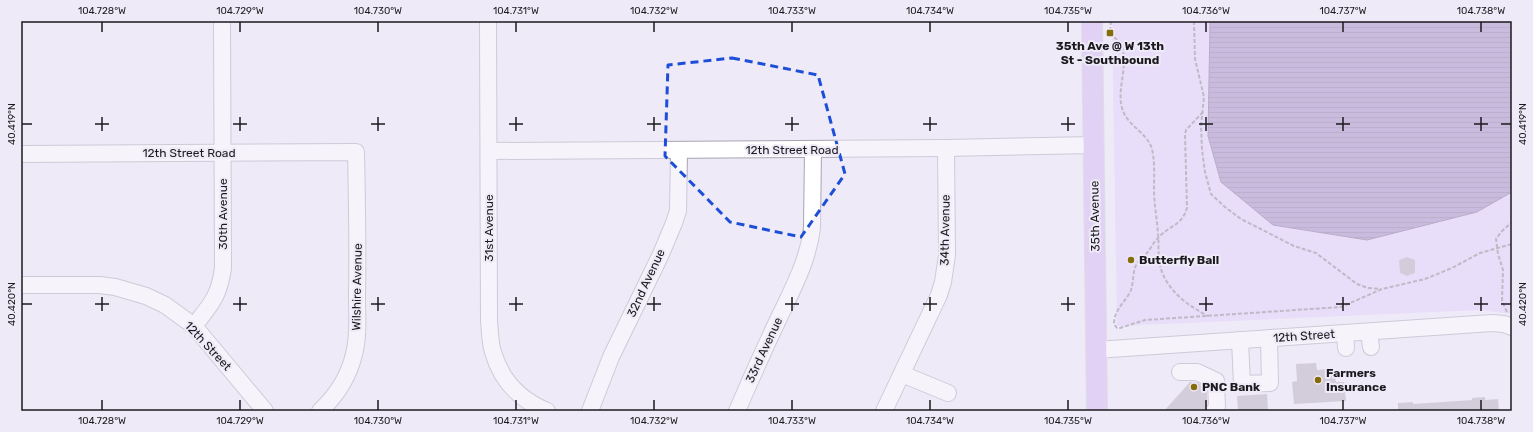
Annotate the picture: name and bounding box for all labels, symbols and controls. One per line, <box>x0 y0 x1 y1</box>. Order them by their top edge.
text: 104.728°W <box>78 5 126 17</box>
text: 104.729°W <box>216 5 264 17</box>
text: 104.730°W <box>354 5 402 17</box>
text: 104.731°W <box>493 5 539 17</box>
text: 104.732°W <box>630 5 678 17</box>
text: 104.733°W <box>768 5 816 17</box>
text: 104.734°W <box>906 5 954 17</box>
text: 104.735°W <box>1044 5 1092 17</box>
text: 104.736°W <box>1182 5 1230 17</box>
text: 104.737°W <box>1319 5 1367 17</box>
text: 104.738°W <box>1457 5 1505 17</box>
marker: 35th Ave @ W 13th St - Southbound <box>1105 28 1115 38</box>
place label: 35th Ave @ W 13th St - Southbound <box>1056 39 1164 67</box>
text: 40.419°N <box>6 103 18 145</box>
text: 40.419°N <box>1517 103 1529 145</box>
street label: 12th Street Road <box>745 143 839 157</box>
street label: 12th Street Road <box>142 146 236 160</box>
street label: 30th Avenue <box>216 178 230 250</box>
street label: 35th Avenue <box>1087 180 1103 252</box>
street label: 31st Avenue <box>482 194 496 262</box>
street label: 34th Avenue <box>937 194 953 266</box>
street label: Wilshire Avenue <box>349 243 365 331</box>
street label: 32nd Avenue <box>624 247 668 319</box>
place label: Butterfly Ball <box>1139 253 1219 267</box>
marker: Butterfly Ball <box>1126 255 1136 265</box>
text: 40.420°N <box>6 282 18 326</box>
text: 40.420°N <box>1517 282 1529 326</box>
street label: 33rd Avenue <box>743 315 785 385</box>
street label: 12th Street <box>182 319 234 374</box>
street label: 12th Street <box>1273 327 1336 345</box>
place label: Farmers Insurance <box>1326 366 1386 394</box>
marker: Farmers Insurance <box>1313 375 1323 385</box>
place label: PNC Bank <box>1202 380 1260 394</box>
marker: PNC Bank <box>1189 382 1199 392</box>
text: 104.728°W <box>78 415 126 427</box>
text: 104.729°W <box>216 415 264 427</box>
text: 104.730°W <box>354 415 402 427</box>
text: 104.731°W <box>493 415 539 427</box>
text: 104.732°W <box>630 415 678 427</box>
text: 104.733°W <box>768 415 816 427</box>
text: 104.734°W <box>906 415 954 427</box>
text: 104.735°W <box>1044 415 1092 427</box>
text: 104.736°W <box>1182 415 1230 427</box>
text: 104.737°W <box>1319 415 1367 427</box>
text: 104.738°W <box>1457 415 1505 427</box>

